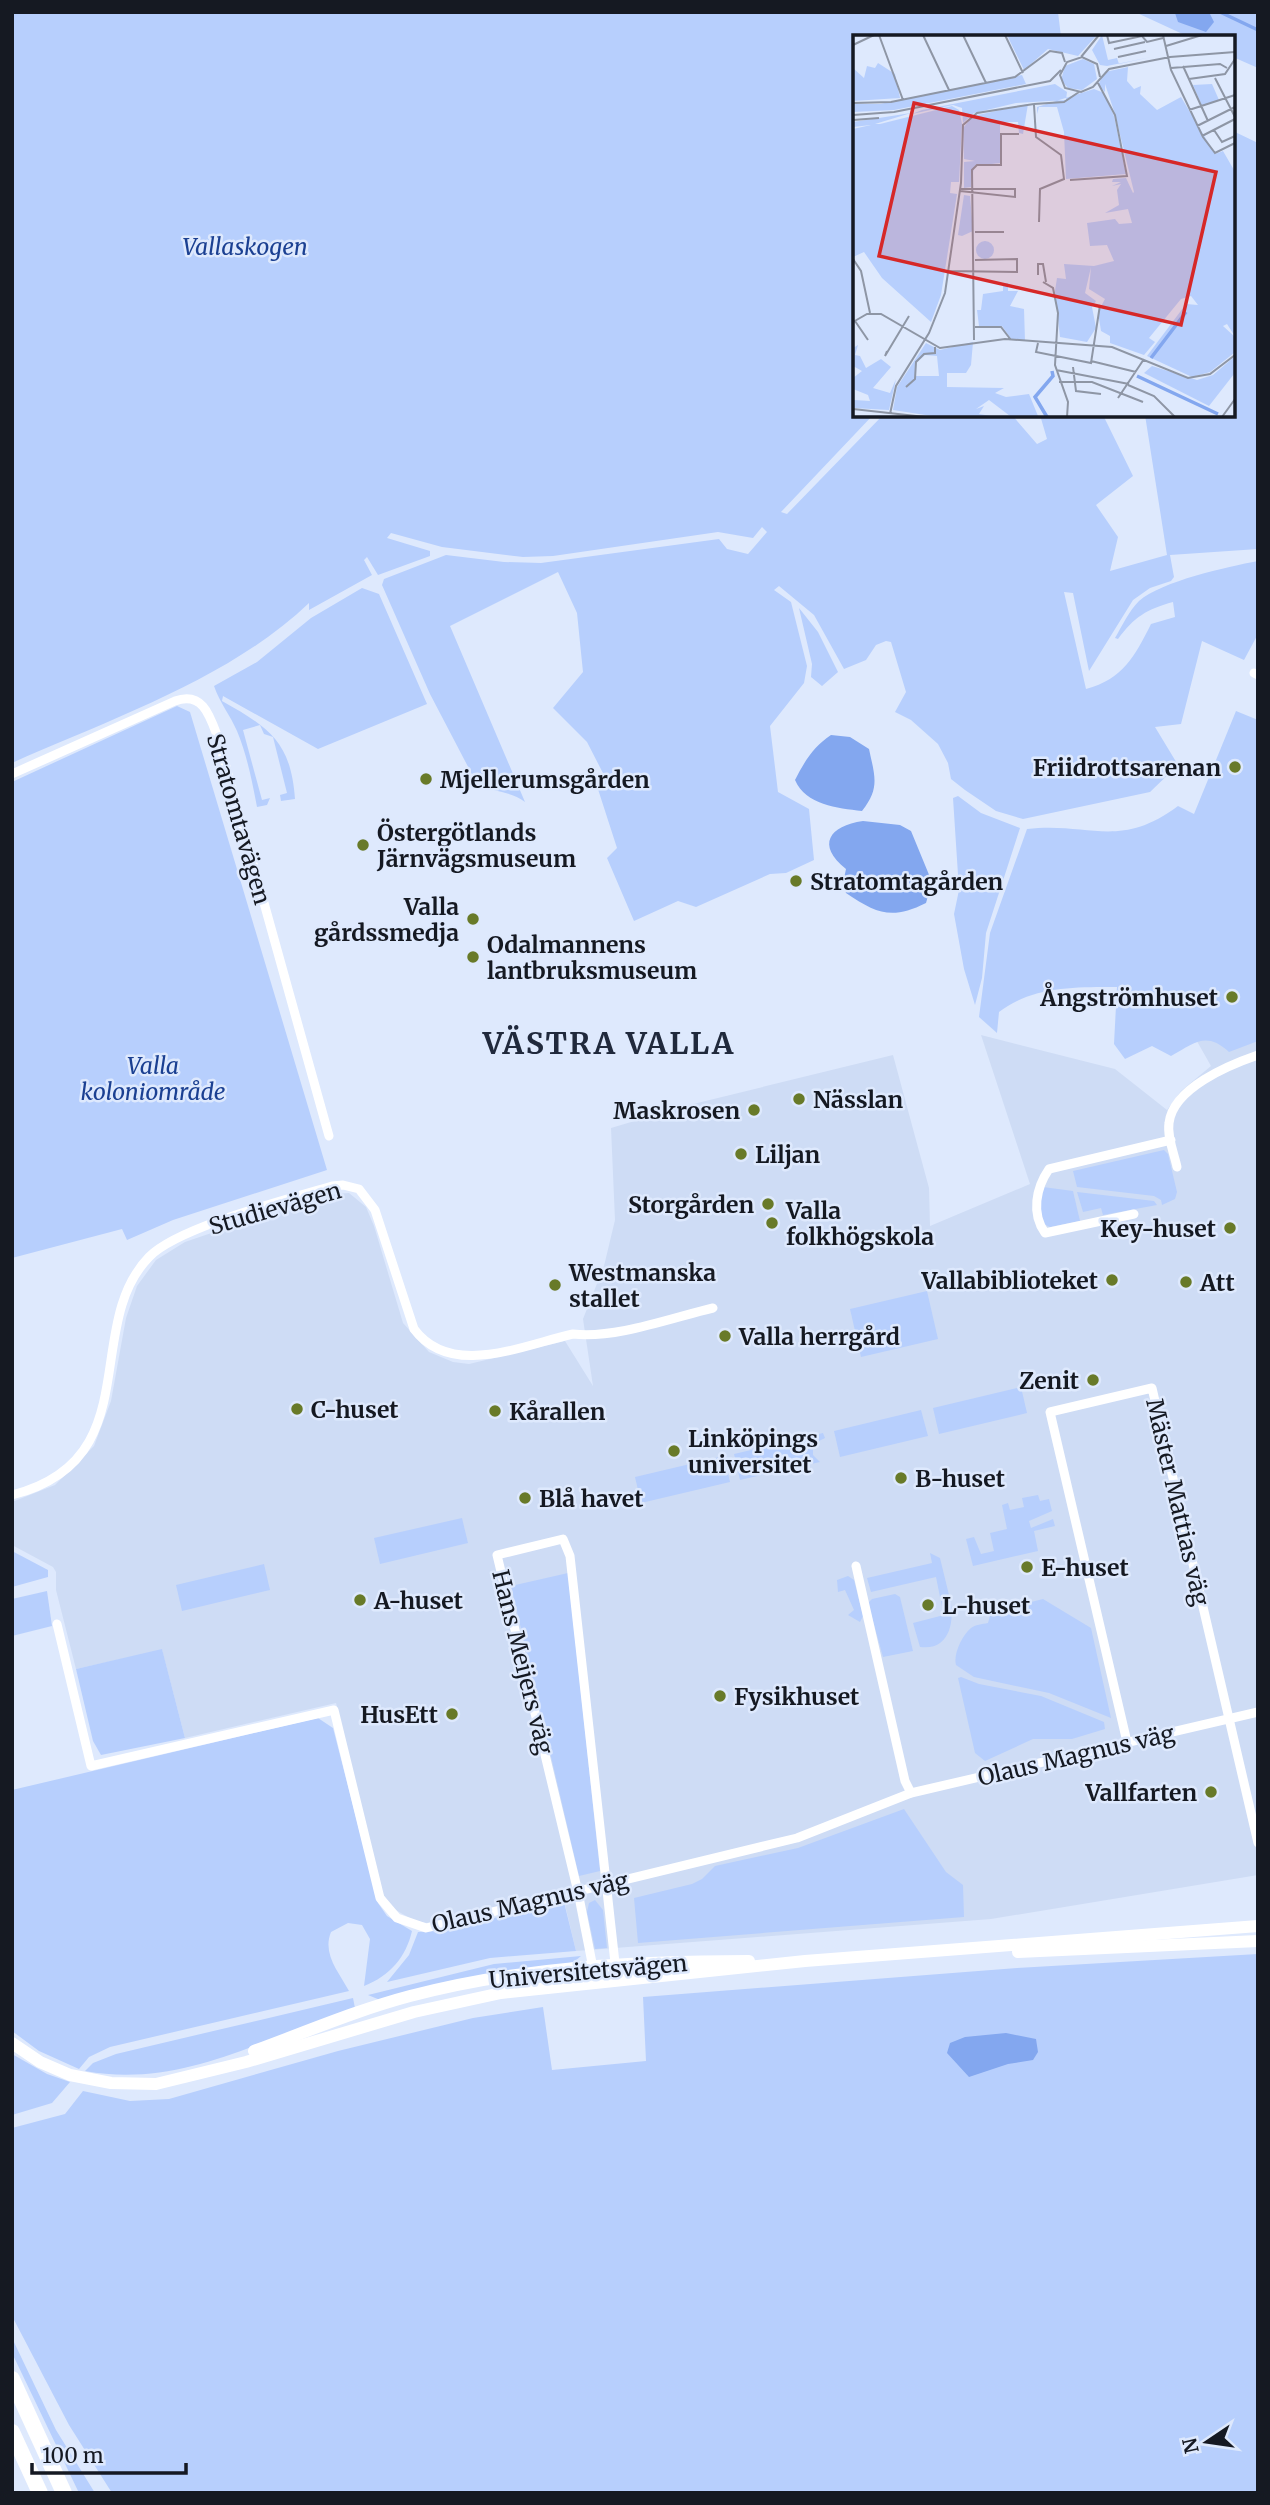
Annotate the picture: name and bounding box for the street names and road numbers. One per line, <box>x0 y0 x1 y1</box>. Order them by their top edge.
street label: Stratomtavägen <box>201 730 277 908</box>
street label: Studievägen <box>205 1175 345 1241</box>
street label: Mäster Mattias väg <box>1140 1396 1216 1609</box>
street label: Hans Meijers väg <box>486 1567 560 1757</box>
street label: Olaus Magnus väg <box>975 1718 1177 1792</box>
street label: Olaus Magnus väg <box>429 1865 631 1939</box>
street label: Universitetsvägen <box>488 1948 688 1994</box>

